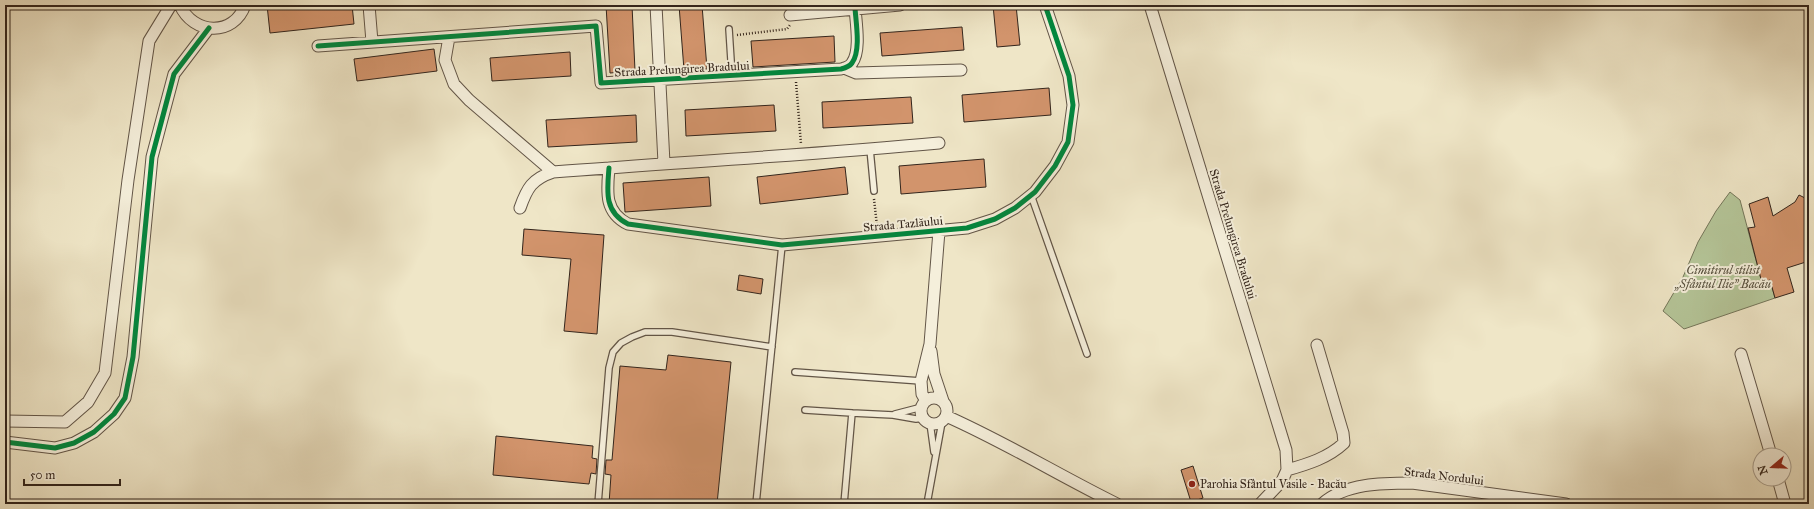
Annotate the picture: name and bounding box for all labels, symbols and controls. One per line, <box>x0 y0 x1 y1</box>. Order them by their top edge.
street label: Strada Prelungirea Bradului <box>614 58 751 81</box>
street label: Strada Prelungirea Bradului <box>1206 167 1260 302</box>
street label: Strada Tazlăului <box>862 213 944 234</box>
park label: Cimitirul stilist „Sfântul Ilie” Bacău <box>1674 263 1771 291</box>
north arrow <box>1752 447 1792 487</box>
scale bar <box>24 461 120 487</box>
text: N <box>1755 463 1771 477</box>
street label: Strada Nordului <box>1403 464 1485 488</box>
text: 50 m <box>30 468 55 482</box>
place label: Parohia Sfântul Vasile - Bacău <box>1200 477 1347 491</box>
marker: Parohia Sfântul Vasile - Bacău <box>1187 479 1197 489</box>

